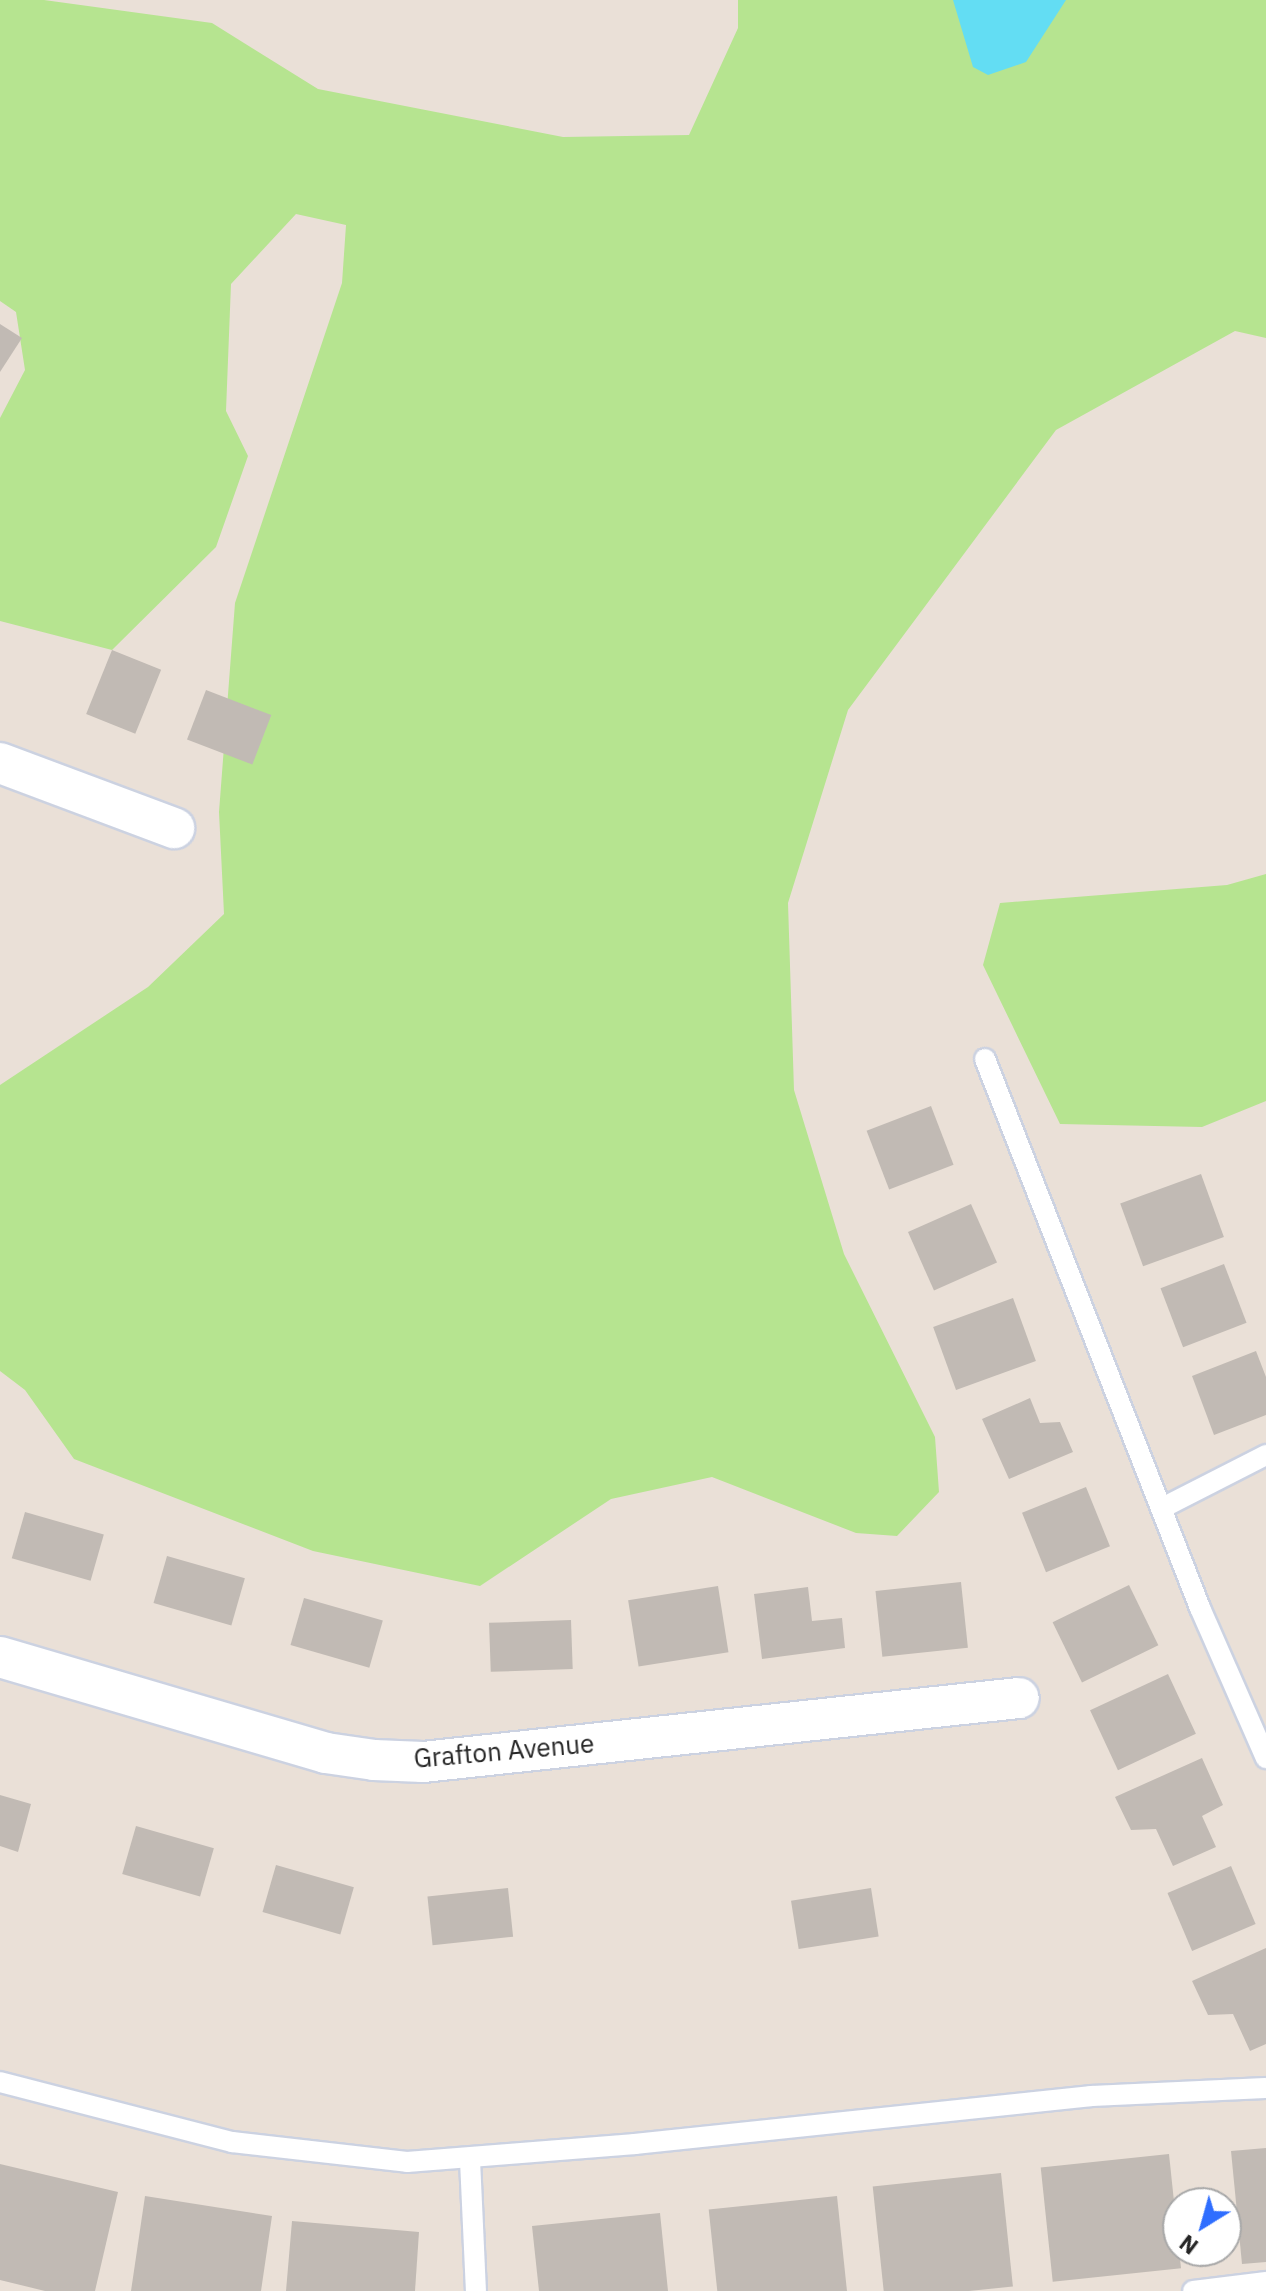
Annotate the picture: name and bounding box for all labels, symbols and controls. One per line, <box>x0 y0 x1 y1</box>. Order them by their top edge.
street label: Grafton Avenue <box>412 1728 596 1774</box>
north arrow <box>1162 2187 1242 2267</box>
text: N <box>1173 2229 1204 2261</box>

